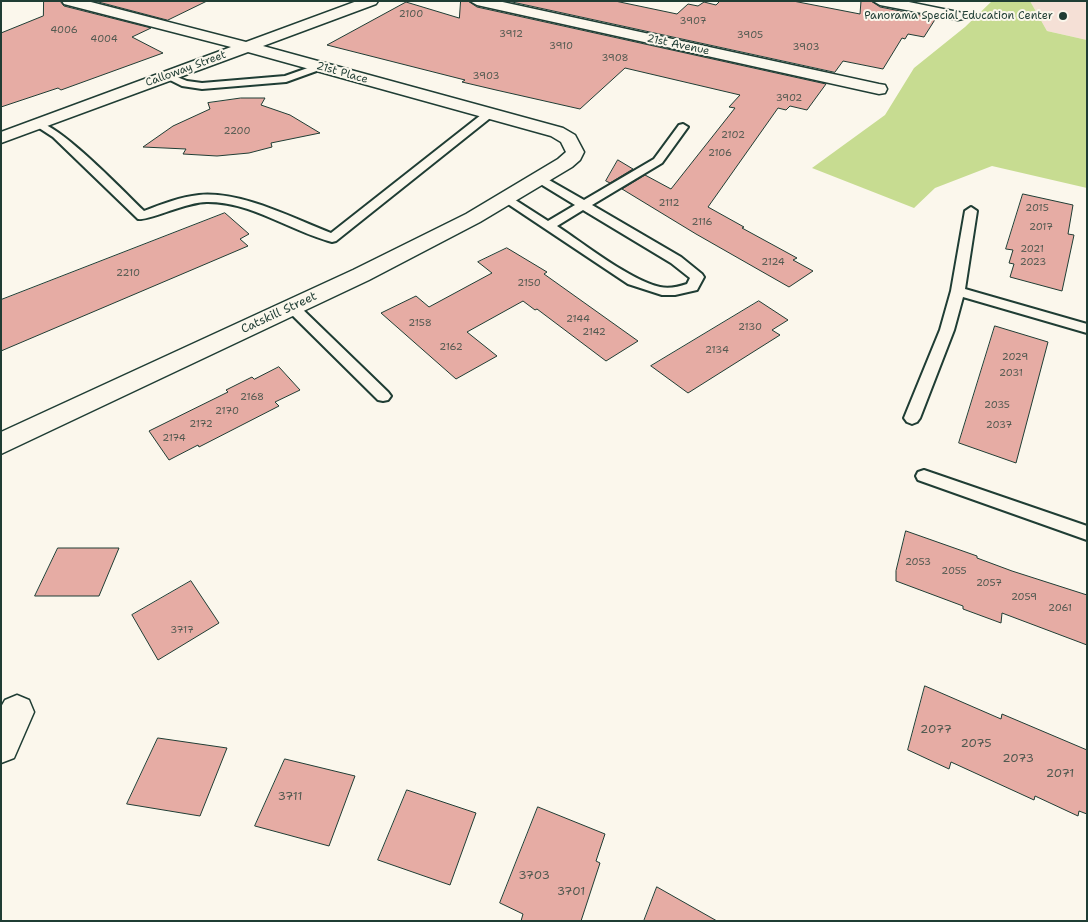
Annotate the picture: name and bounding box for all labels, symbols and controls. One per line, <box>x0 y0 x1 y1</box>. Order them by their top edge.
house number: 2100 <box>399 8 423 20</box>
place label: Panorama Special Education Center <box>864 9 1053 23</box>
marker: Panorama Special Education Center <box>1057 10 1069 22</box>
house number: 3907 <box>680 15 706 27</box>
house number: 4006 <box>50 24 78 36</box>
house number: 3912 <box>499 28 523 40</box>
house number: 3905 <box>737 29 763 41</box>
street label: 21st Avenue <box>645 32 711 58</box>
house number: 4004 <box>90 33 118 45</box>
house number: 3910 <box>549 40 573 52</box>
house number: 3903 <box>793 41 819 53</box>
street label: Calloway Street <box>144 48 228 90</box>
house number: 3908 <box>601 52 629 64</box>
street label: 21st Place <box>315 59 369 87</box>
house number: 3903 <box>473 70 499 82</box>
house number: 3902 <box>776 92 802 104</box>
house number: 2200 <box>223 125 251 137</box>
house number: 2102 <box>721 129 745 141</box>
house number: 2106 <box>708 147 732 159</box>
house number: 2112 <box>658 197 680 209</box>
house number: 2015 <box>1025 202 1049 214</box>
house number: 2116 <box>691 216 713 228</box>
house number: 2017 <box>1029 221 1053 233</box>
house number: 2021 <box>1020 243 1044 255</box>
house number: 2124 <box>761 256 785 268</box>
house number: 2023 <box>1020 256 1046 268</box>
house number: 2210 <box>116 267 140 279</box>
house number: 2150 <box>517 277 541 289</box>
street label: Catskill Street <box>239 289 319 337</box>
house number: 2144 <box>566 313 590 325</box>
house number: 2158 <box>408 317 432 329</box>
house number: 2130 <box>738 321 762 333</box>
house number: 2142 <box>582 326 606 338</box>
house number: 2162 <box>439 341 463 353</box>
house number: 2134 <box>705 344 729 356</box>
house number: 2029 <box>1002 351 1028 363</box>
house number: 2031 <box>999 367 1023 379</box>
house number: 2168 <box>240 391 264 403</box>
house number: 2035 <box>984 399 1010 411</box>
house number: 2170 <box>215 405 239 417</box>
house number: 2172 <box>189 418 213 430</box>
house number: 2037 <box>986 419 1012 431</box>
house number: 2174 <box>162 432 186 444</box>
house number: 2053 <box>905 556 931 568</box>
house number: 2055 <box>941 565 967 577</box>
house number: 2057 <box>976 577 1002 589</box>
house number: 2059 <box>1011 591 1037 603</box>
house number: 2061 <box>1048 602 1072 614</box>
house number: 3717 <box>170 624 194 636</box>
house number: 2077 <box>920 723 952 737</box>
house number: 2075 <box>960 737 992 751</box>
house number: 2073 <box>1002 752 1034 766</box>
house number: 2071 <box>1046 767 1074 781</box>
house number: 3711 <box>278 790 302 804</box>
house number: 3703 <box>518 869 550 883</box>
house number: 3701 <box>557 885 585 899</box>

